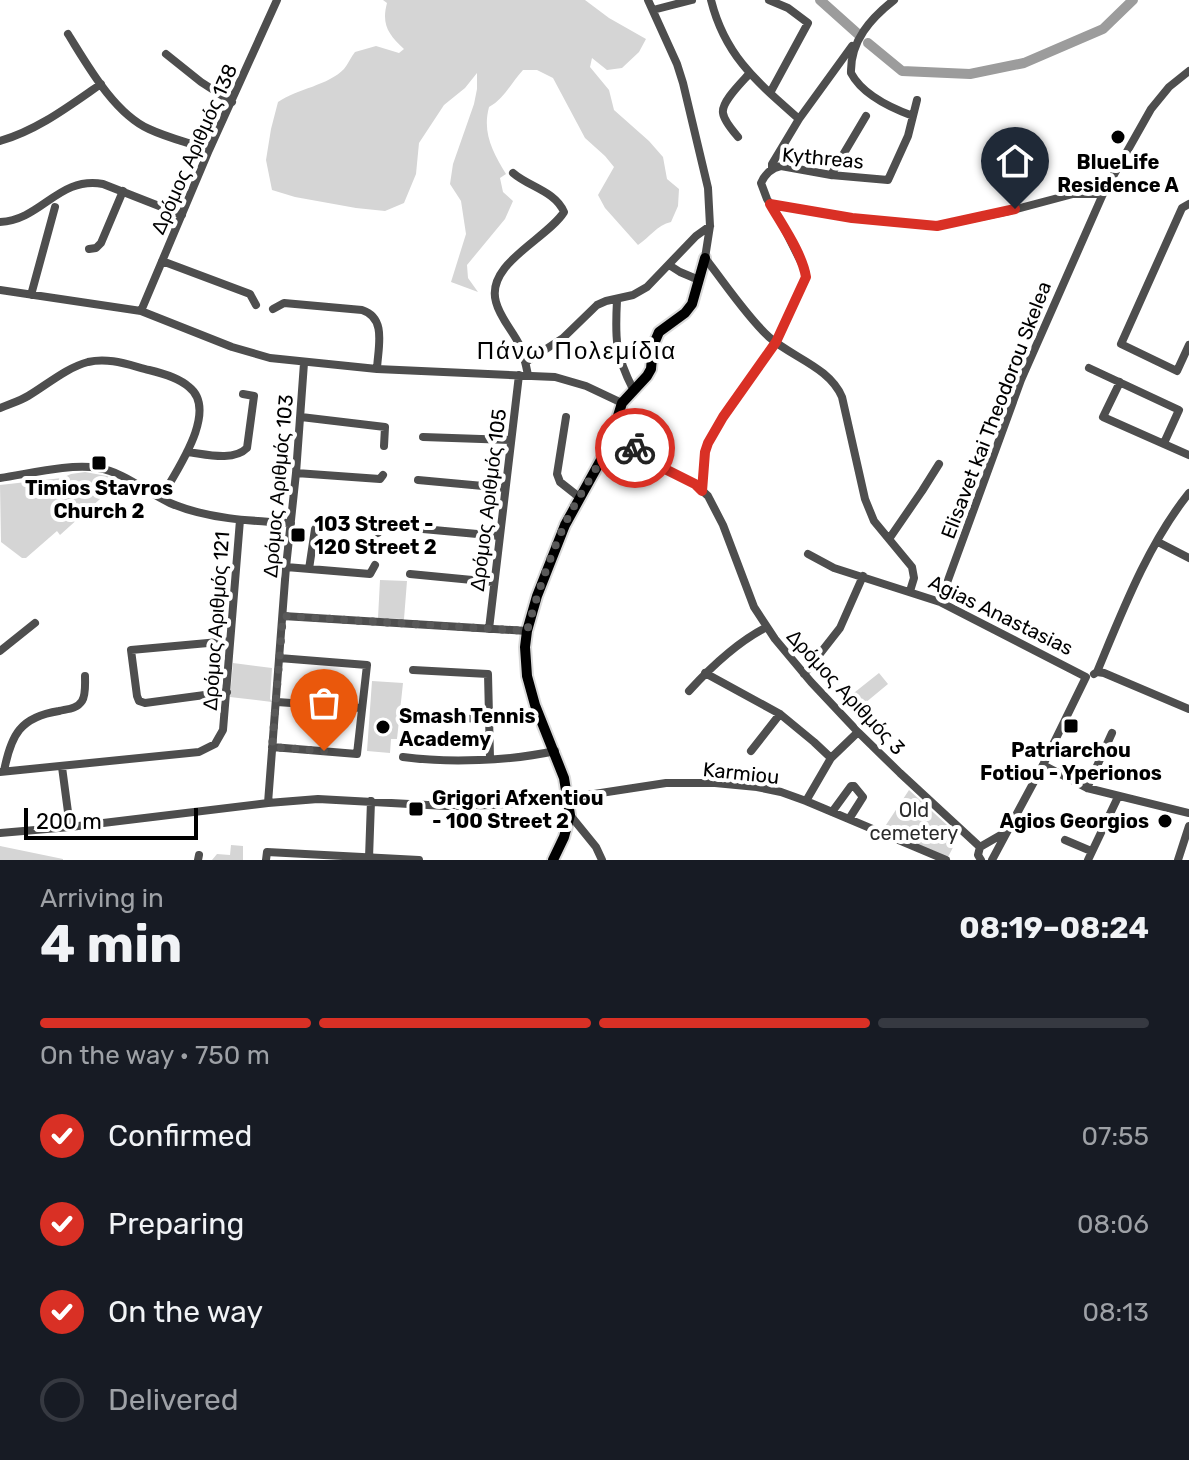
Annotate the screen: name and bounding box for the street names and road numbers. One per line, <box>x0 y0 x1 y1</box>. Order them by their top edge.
street label: Δρόμος Αριθμός 138 <box>146 60 242 238</box>
street label: Kythreas <box>781 142 865 174</box>
street label: Elisavet kai Theodorou Skelea <box>936 278 1056 542</box>
street label: Δρόμος Αριθμός 103 <box>258 393 298 579</box>
street label: Δρόμος Αριθμός 105 <box>465 407 511 593</box>
street label: Δρόμος Αριθμός 121 <box>198 531 234 711</box>
street label: Agias Anastasias <box>925 570 1077 660</box>
street label: Δρόμος Αριθμός 3 <box>782 624 910 760</box>
street label: Karmiou <box>702 757 780 789</box>

